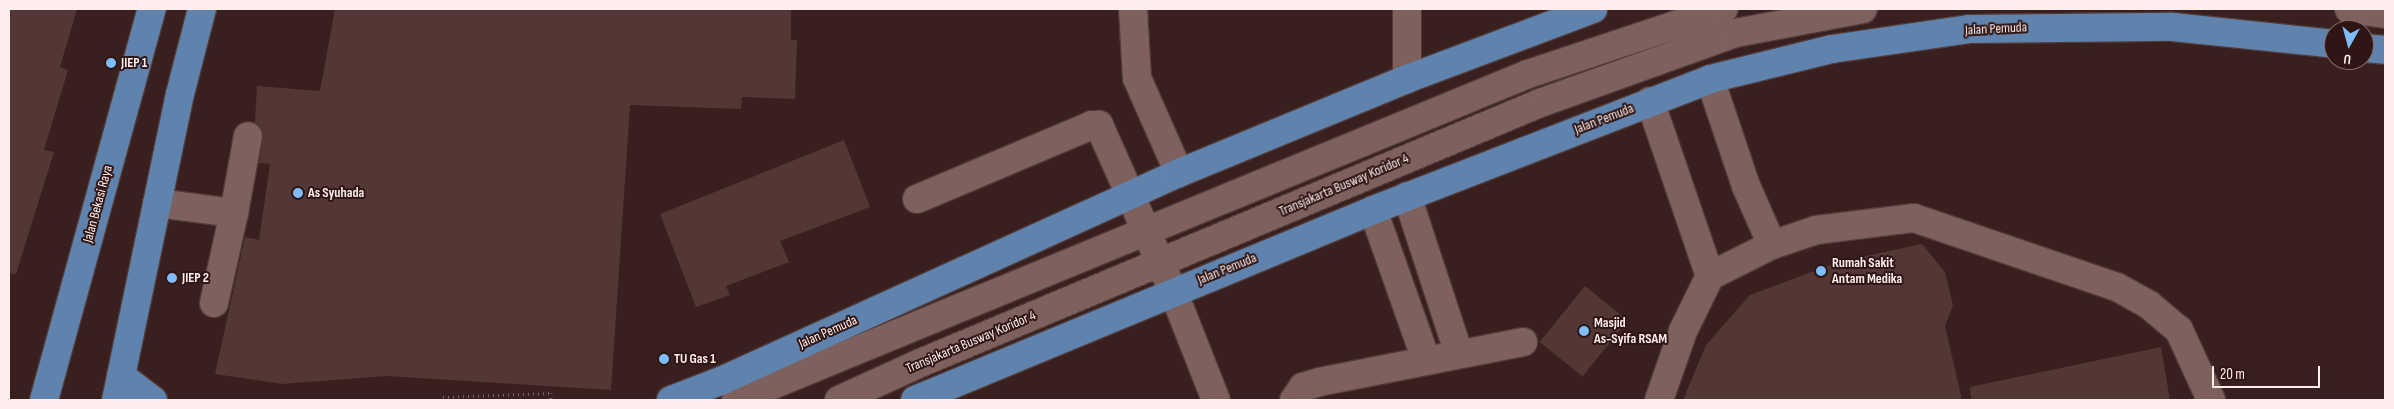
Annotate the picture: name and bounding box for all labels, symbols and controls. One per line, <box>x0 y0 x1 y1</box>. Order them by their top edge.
street label: Jalan Pemuda <box>1965 19 2027 39</box>
north arrow <box>2324 20 2374 70</box>
text: U <box>2343 51 2352 68</box>
place label: JIEP 1 <box>121 55 147 71</box>
marker: JIEP 1 <box>105 57 117 69</box>
street label: Jalan Pemuda <box>1572 100 1636 138</box>
street label: Transjakarta Busway Koridor 4 <box>1277 150 1411 220</box>
street label: Jalan Bekasi Raya <box>80 164 116 244</box>
place label: As Syuhada <box>308 185 364 201</box>
marker: As Syuhada <box>292 187 304 199</box>
street label: Jalan Pemuda <box>1195 250 1259 288</box>
place label: Rumah Sakit Antam Medika <box>1832 255 1902 288</box>
marker: Rumah Sakit Antam Medika <box>1814 264 1828 278</box>
place label: JIEP 2 <box>182 270 209 286</box>
marker: JIEP 2 <box>166 272 178 284</box>
street label: Transjakarta Busway Koridor 4 <box>904 307 1038 377</box>
street label: Jalan Pemuda <box>796 312 860 352</box>
place label: Masjid As-Syifa RSAM <box>1594 315 1667 348</box>
marker: Masjid As-Syifa RSAM <box>1578 325 1590 337</box>
place label: TU Gas 1 <box>674 351 716 367</box>
marker: TU Gas 1 <box>658 353 670 365</box>
scale bar <box>2214 356 2322 388</box>
text: 20 m <box>2220 365 2245 384</box>

